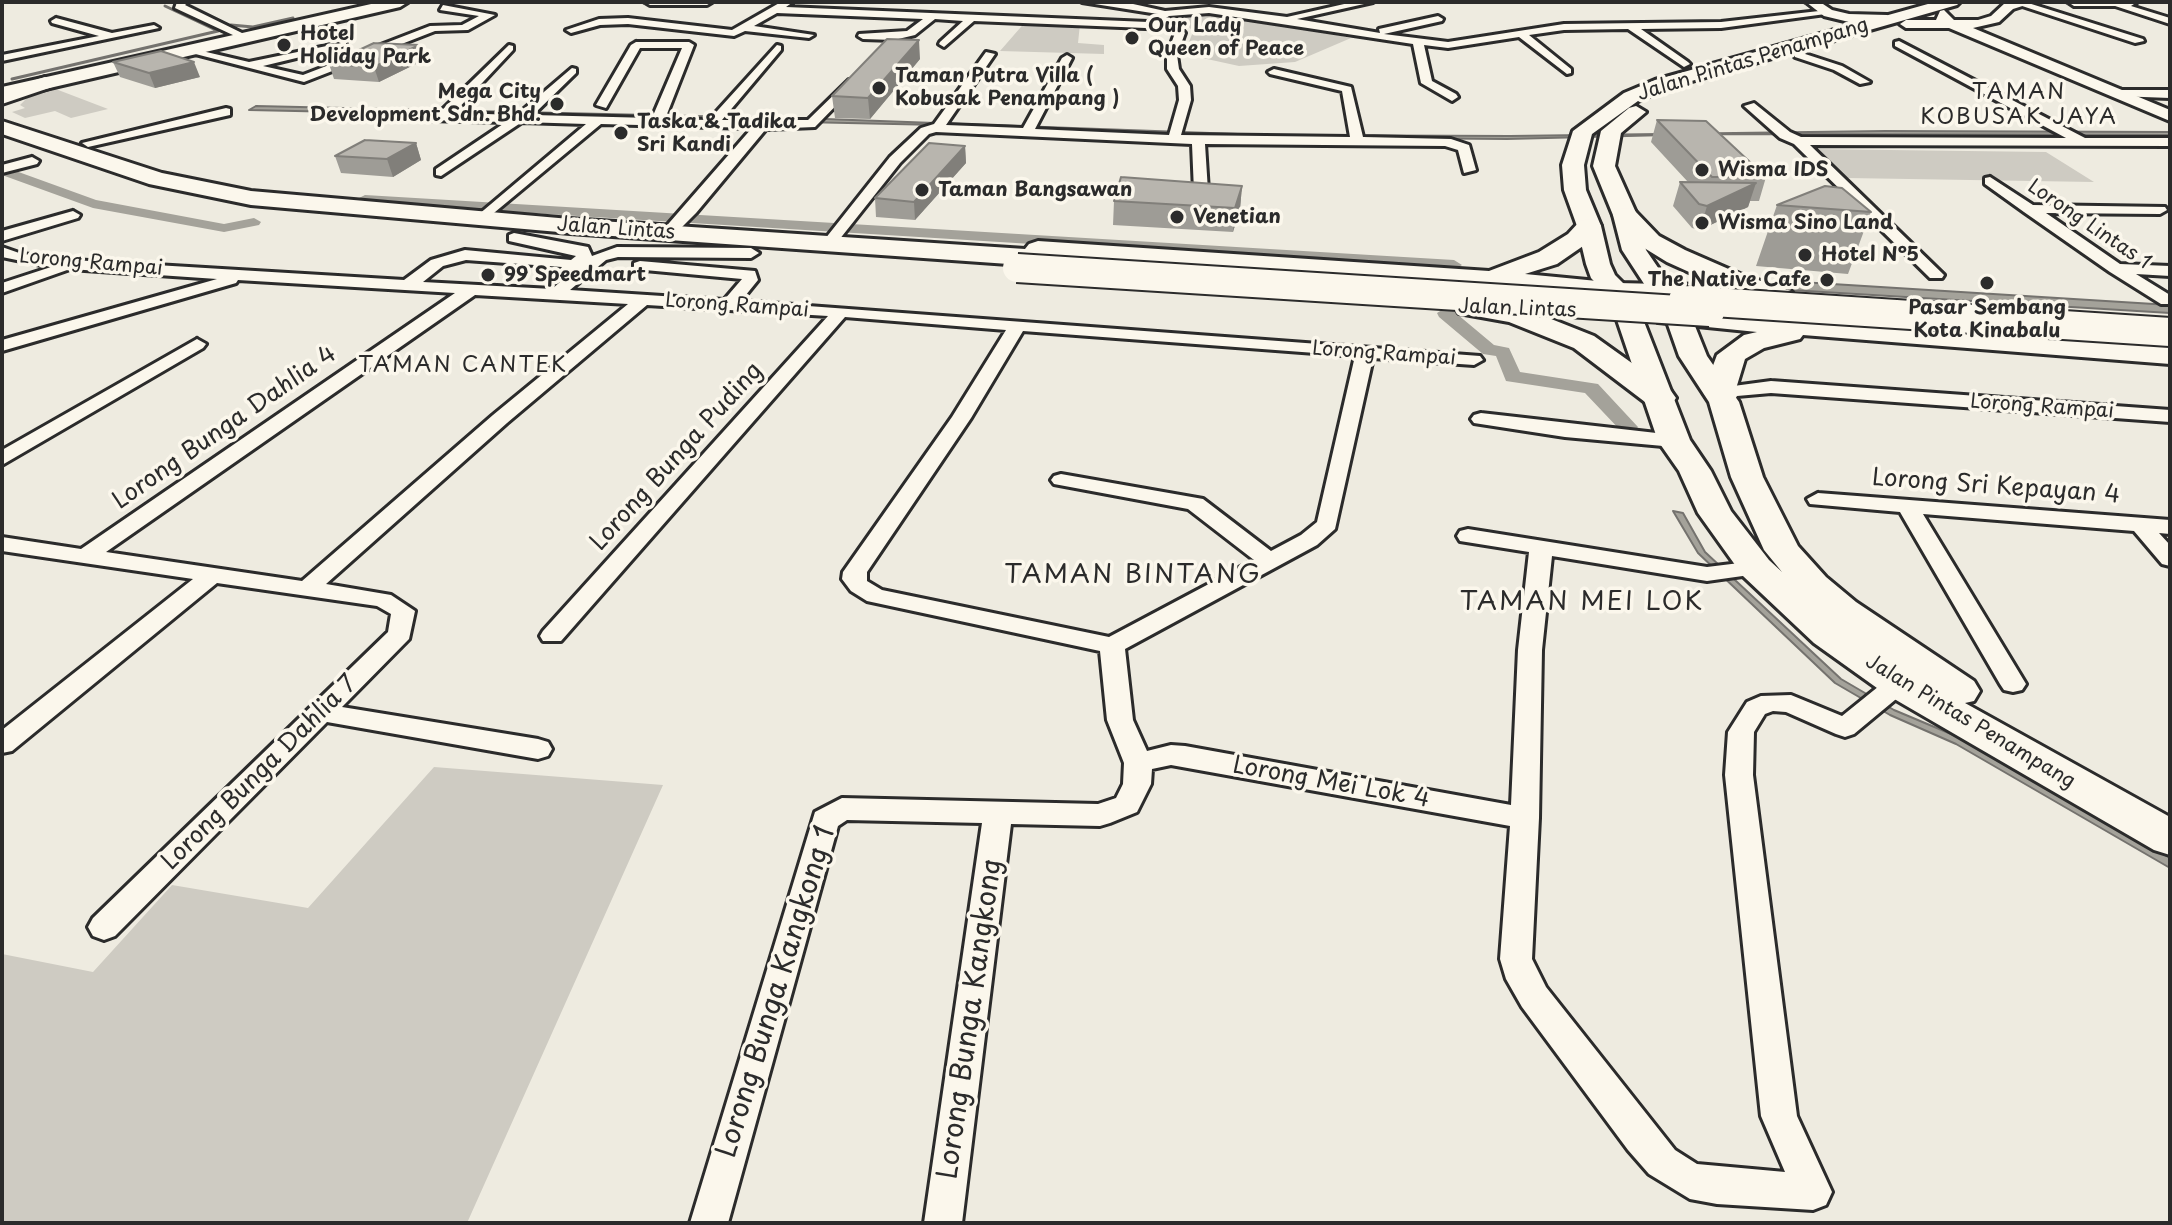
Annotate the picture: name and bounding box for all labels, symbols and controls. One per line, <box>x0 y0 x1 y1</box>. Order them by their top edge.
street label: Jalan Pintas Penampang <box>1635 13 1871 107</box>
place label: Our Lady Queen of Peace <box>1148 14 1304 61</box>
place label: Hotel Holiday Park <box>300 22 431 69</box>
marker: Our Lady Queen of Peace <box>1123 29 1141 47</box>
marker: Hotel Holiday Park <box>275 36 293 54</box>
place label: Taman Putra Villa ( Kobusak Penampang ) <box>895 64 1120 111</box>
marker: Taman Putra Villa ( Kobusak Penampang ) <box>870 79 888 97</box>
place label: Mega City Development Sdn. Bhd. <box>309 80 541 127</box>
district label: TAMAN KOBUSAK JAYA <box>1921 80 2117 132</box>
marker: Mega City Development Sdn. Bhd. <box>548 95 566 113</box>
place label: Taska & Tadika Sri Kandi <box>637 110 797 157</box>
marker: Taska & Tadika Sri Kandi <box>612 124 630 142</box>
place label: Wisma IDS <box>1718 158 1829 182</box>
marker: Wisma IDS <box>1693 161 1711 179</box>
street label: Lorong Lintas 1 <box>2023 175 2155 275</box>
place label: Taman Bangsawan <box>938 178 1132 202</box>
marker: Taman Bangsawan <box>913 181 931 199</box>
place label: Venetian <box>1193 205 1281 229</box>
marker: Venetian <box>1168 208 1186 226</box>
place label: Wisma Sino Land <box>1718 211 1893 235</box>
street label: Jalan Lintas <box>556 213 676 245</box>
marker: Wisma Sino Land <box>1693 214 1711 232</box>
place label: Hotel N°5 <box>1821 243 1919 267</box>
street label: Lorong Rampai <box>18 245 164 281</box>
marker: Hotel N°5 <box>1796 246 1814 264</box>
place label: 99 Speedmart <box>504 263 646 287</box>
marker: 99 Speedmart <box>479 266 497 284</box>
place label: The Native Cafe <box>1647 268 1811 292</box>
marker: The Native Cafe <box>1818 271 1836 289</box>
marker: Pasar Sembang Kota Kinabalu <box>1978 274 1996 292</box>
street label: Lorong Rampai <box>664 289 810 323</box>
street label: Jalan Lintas <box>1457 295 1577 323</box>
place label: Pasar Sembang Kota Kinabalu <box>1908 296 2066 343</box>
street label: Lorong Rampai <box>1311 337 1457 371</box>
street label: Lorong Bunga Dahlia 4 <box>108 340 342 516</box>
district label: TAMAN CANTEK <box>358 353 568 379</box>
street label: Lorong Bunga Puding <box>585 357 769 557</box>
street label: Lorong Rampai <box>1969 390 2115 424</box>
street label: Lorong Sri Kepayan 4 <box>1871 464 2121 510</box>
district label: TAMAN BINTANG <box>1004 560 1262 592</box>
district label: TAMAN MEI LOK <box>1460 587 1704 619</box>
street label: Jalan Pintas Penampang <box>1861 650 2079 794</box>
street label: Lorong Bunga Dahlia 7 <box>156 669 364 877</box>
street label: Lorong Mei Lok 4 <box>1230 752 1432 814</box>
street label: Lorong Bunga Kangkong 1 <box>711 822 843 1162</box>
street label: Lorong Bunga Kangkong <box>932 857 1010 1181</box>

